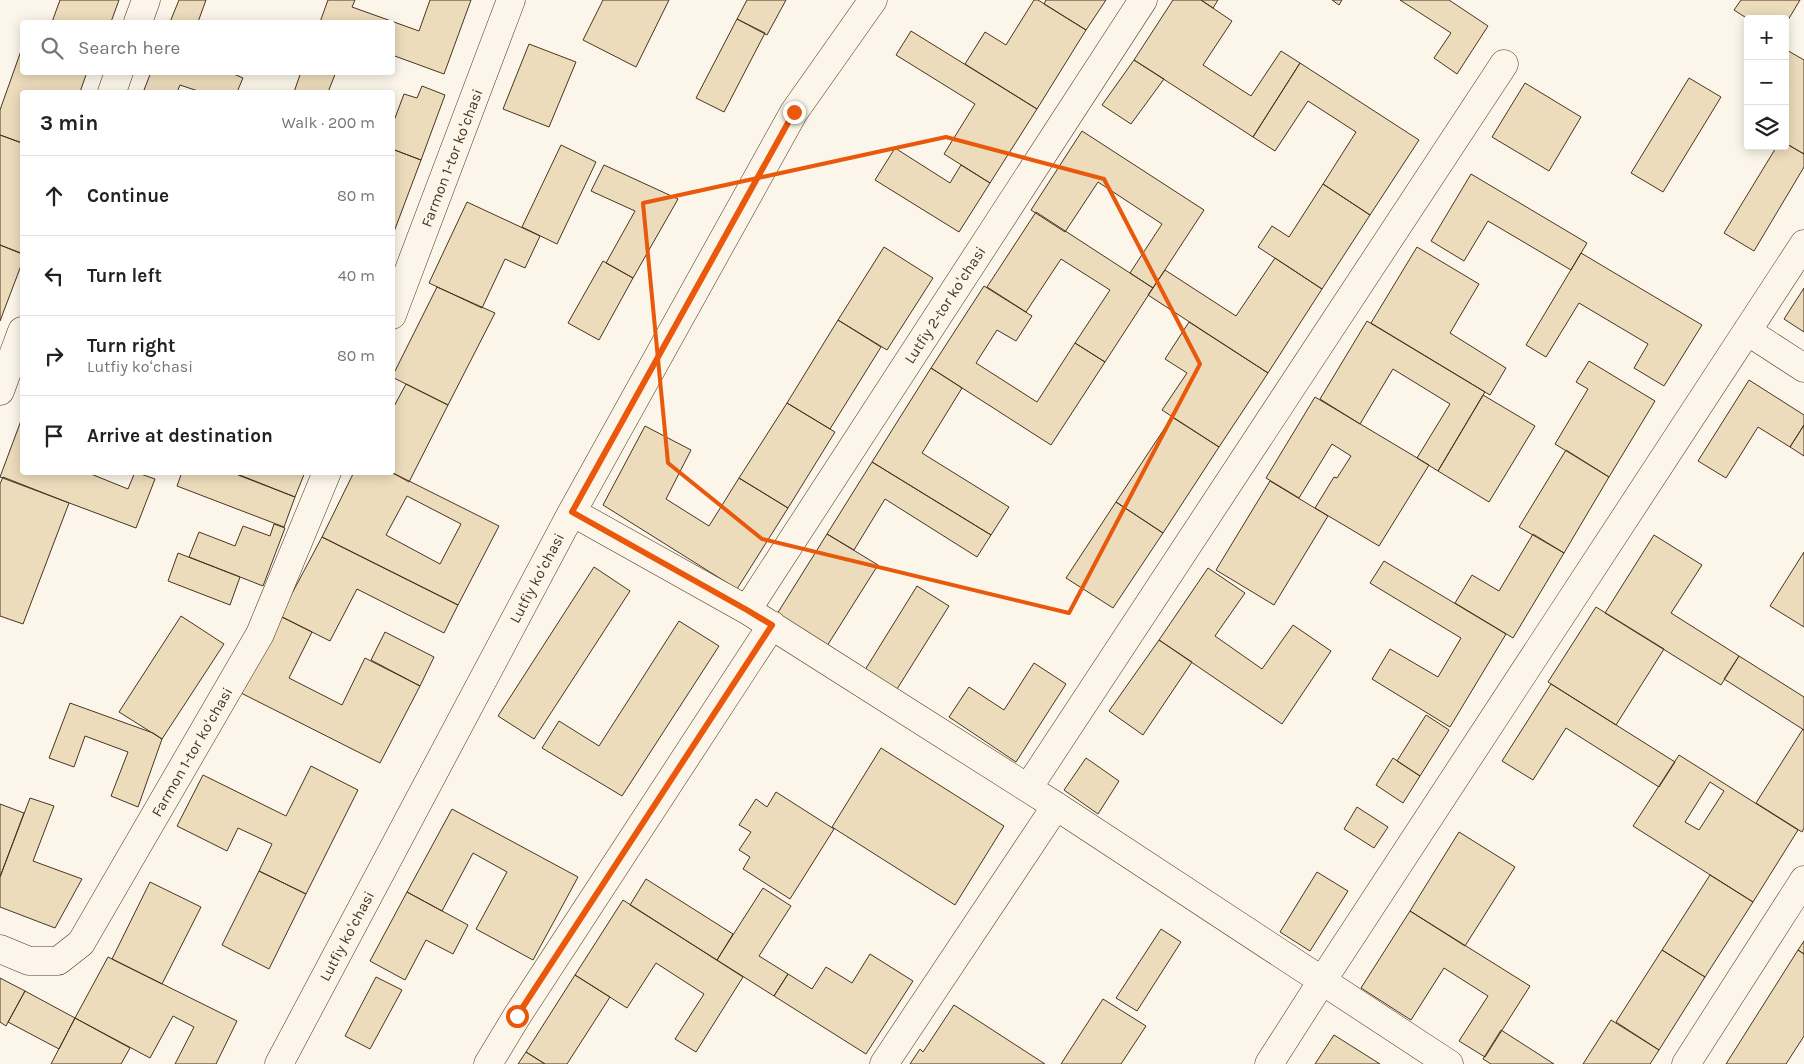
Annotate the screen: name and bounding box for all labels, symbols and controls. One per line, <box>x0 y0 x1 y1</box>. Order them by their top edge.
map controls <box>1744 15 1789 150</box>
button: + <box>1744 15 1789 60</box>
search box <box>20 20 395 75</box>
icon: search <box>38 34 66 62</box>
text: Search here <box>78 37 180 59</box>
button: − <box>1744 60 1789 105</box>
street label: Farmon 1-tor koʻchasi <box>417 86 487 230</box>
route end <box>783 101 806 124</box>
button: layers <box>1744 105 1789 150</box>
text: 3 min <box>40 111 98 135</box>
text: Walk · 200 m <box>281 113 375 132</box>
icon: ahead <box>40 182 68 210</box>
text: Continue <box>87 185 169 207</box>
text: 80 m <box>337 186 375 205</box>
street label: Lutfiy 2-tor koʻchasi <box>900 243 990 367</box>
icon: left <box>40 262 68 290</box>
text: Turn left <box>87 265 162 287</box>
text: 40 m <box>338 266 375 285</box>
text: Turn right <box>87 335 176 357</box>
icon: right <box>40 342 68 370</box>
text: 80 m <box>337 346 375 365</box>
text: Lutfiy koʻchasi <box>87 357 193 376</box>
icon: arrive <box>40 422 68 450</box>
text: Arrive at destination <box>87 425 273 447</box>
street label: Lutfiy koʻchasi <box>506 530 568 626</box>
street label: Farmon 1-tor koʻchasi <box>148 684 236 820</box>
street label: Lutfiy koʻchasi <box>316 888 378 984</box>
route start <box>506 1005 529 1028</box>

